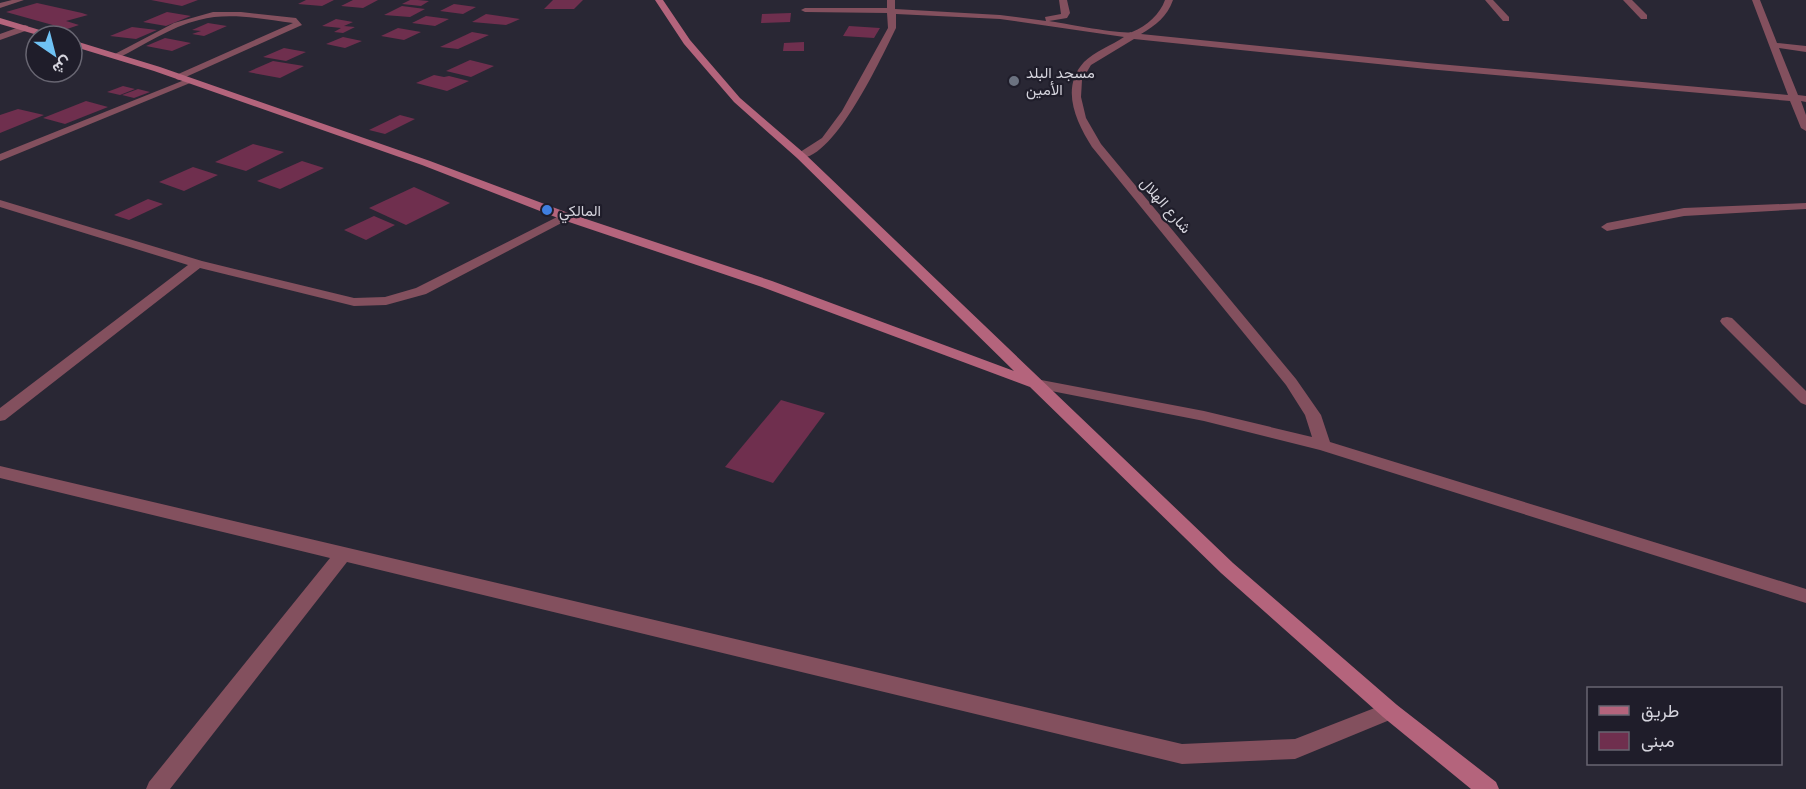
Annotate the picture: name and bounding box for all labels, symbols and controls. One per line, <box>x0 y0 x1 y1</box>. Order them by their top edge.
north arrow <box>24 24 84 84</box>
text: ش <box>49 53 76 80</box>
place label: مسجد البلد الأمين <box>1026 63 1095 100</box>
marker: مسجد البلد الأمين <box>1007 74 1021 88</box>
street label: شارع الهلال <box>1135 173 1196 238</box>
place label: المالكي <box>559 201 601 224</box>
marker: المالكي <box>540 203 554 217</box>
legend <box>1587 687 1782 765</box>
text: طريق <box>1641 699 1679 722</box>
text: مبنى <box>1641 729 1675 752</box>

